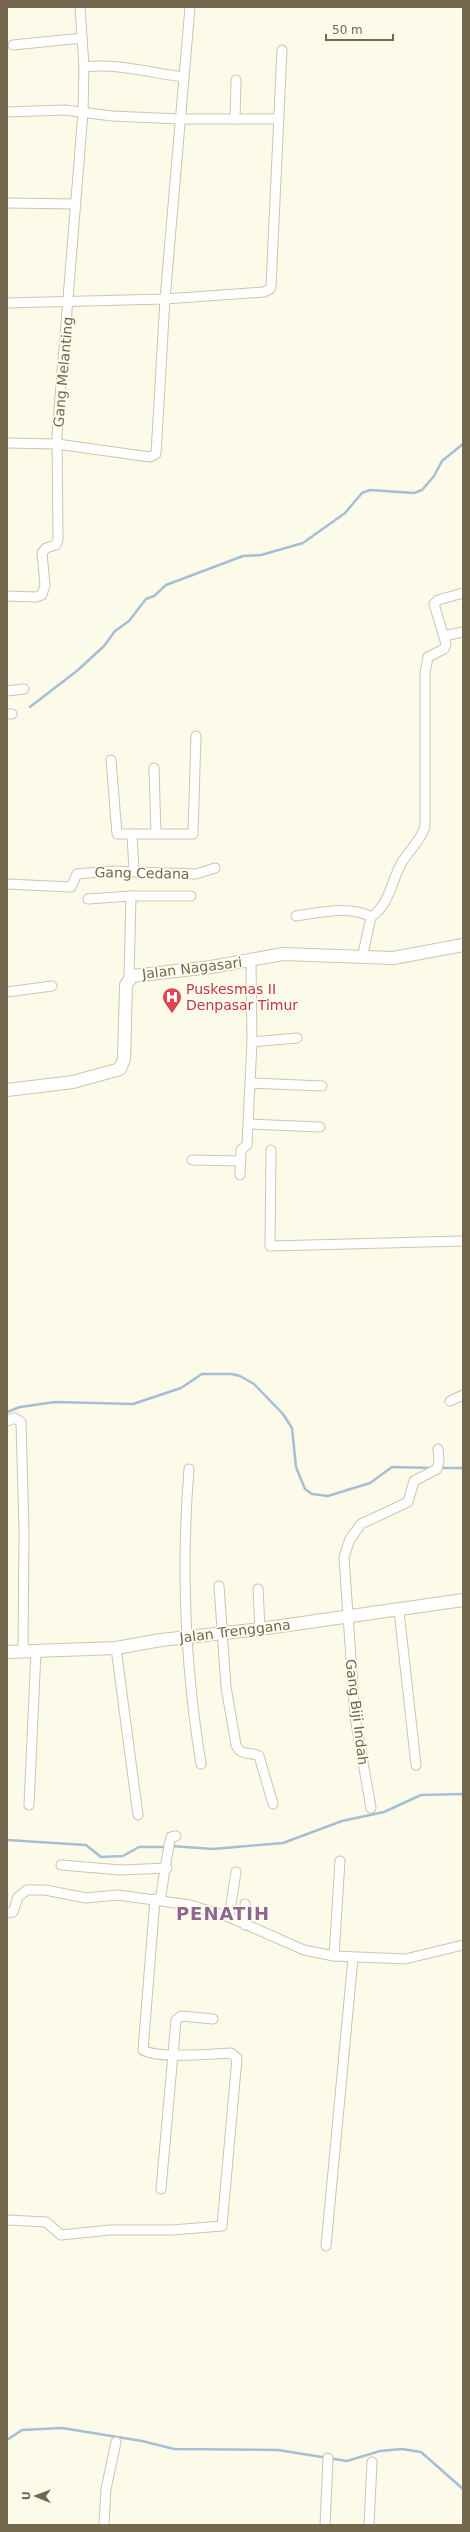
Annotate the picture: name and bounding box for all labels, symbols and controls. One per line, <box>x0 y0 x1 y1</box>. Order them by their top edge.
scale bar <box>326 16 393 42</box>
text: 50 m <box>332 23 363 37</box>
street label: Gang Melanting <box>50 316 76 428</box>
street label: Gang Cedana <box>94 864 190 882</box>
street label: Jalan Nagasari <box>140 954 243 982</box>
place label: Puskesmas II Denpasar Timur <box>186 981 298 1013</box>
hospital icon: Puskesmas II Denpasar Timur <box>161 986 183 1014</box>
street label: Jalan Trenggana <box>178 1616 291 1646</box>
street label: Gang Biji Indah <box>343 1658 371 1766</box>
district label: PENATIH <box>176 1903 270 1924</box>
north arrow <box>16 2476 56 2516</box>
text: U <box>20 2491 33 2500</box>

